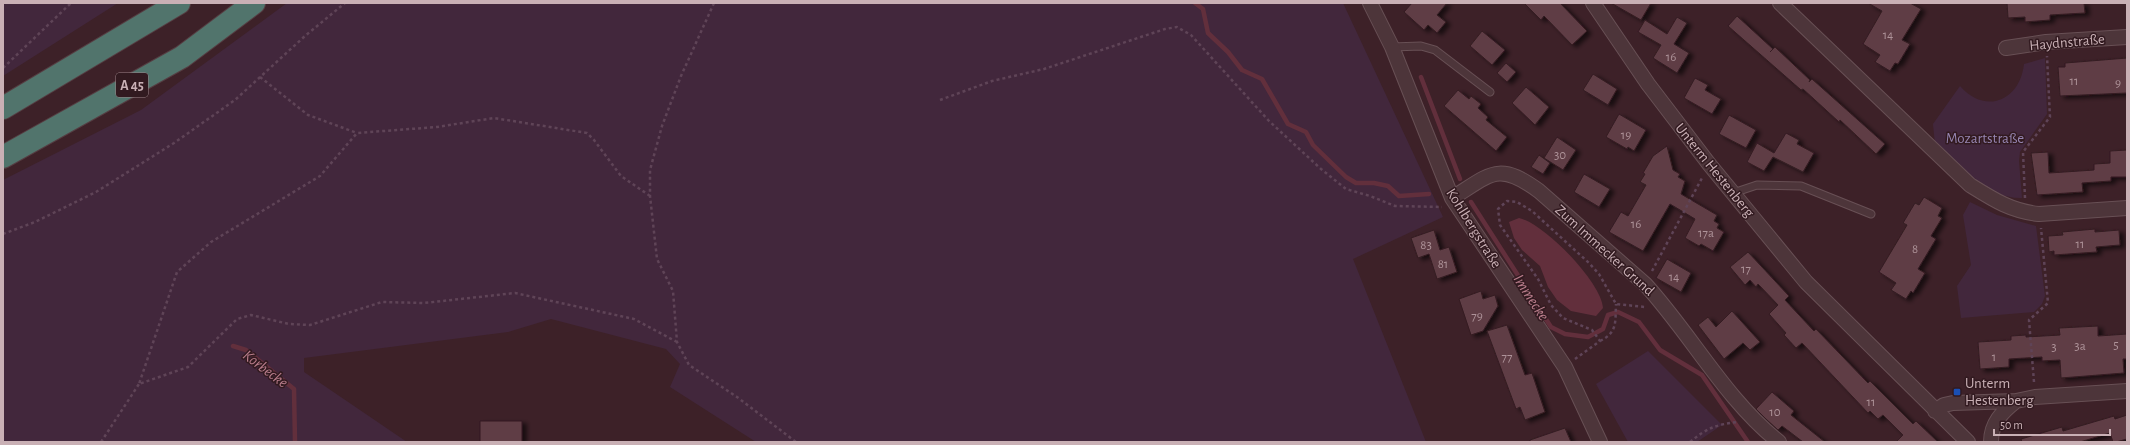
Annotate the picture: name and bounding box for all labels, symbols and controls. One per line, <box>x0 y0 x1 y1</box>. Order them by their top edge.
house number: 14 <box>1883 29 1893 42</box>
street label: Haydnstraße <box>2029 32 2105 53</box>
house number: 16 <box>1666 51 1676 64</box>
road number: A 45 <box>116 73 148 97</box>
house number: 11 <box>2070 75 2078 88</box>
house number: 9 <box>2115 77 2121 90</box>
street label: Unterm Hestenberg <box>1672 120 1757 221</box>
house number: 19 <box>1621 129 1631 142</box>
park label: Mozartstraße <box>1946 131 2024 146</box>
house number: 30 <box>1554 149 1566 162</box>
street label: Kohlbergstraße <box>1443 186 1504 271</box>
street label: Zum Immecker Grund <box>1552 202 1657 299</box>
house number: 16 <box>1631 218 1641 231</box>
house number: 17a <box>1698 227 1714 240</box>
house number: 11 <box>2076 238 2084 251</box>
house number: 83 <box>1420 239 1432 252</box>
house number: 8 <box>1912 243 1918 256</box>
house number: 81 <box>1438 258 1448 271</box>
house number: 17 <box>1741 263 1752 276</box>
house number: 14 <box>1669 271 1679 284</box>
water label: Immecke <box>1510 272 1552 324</box>
house number: 79 <box>1471 310 1483 323</box>
house number: 5 <box>2113 339 2119 352</box>
house number: 3a <box>2074 340 2086 353</box>
house number: 3 <box>2051 341 2057 354</box>
water label: Korbecke <box>240 347 291 391</box>
house number: 77 <box>1502 351 1513 364</box>
house number: 1 <box>1992 351 1996 364</box>
place label: Unterm Hestenberg <box>1965 376 2034 408</box>
marker: Unterm Hestenberg <box>1952 387 1962 397</box>
house number: 11 <box>1867 396 1875 409</box>
house number: 10 <box>1769 406 1781 419</box>
scale bar <box>1994 411 2110 437</box>
text: 50 m <box>2000 419 2023 431</box>

